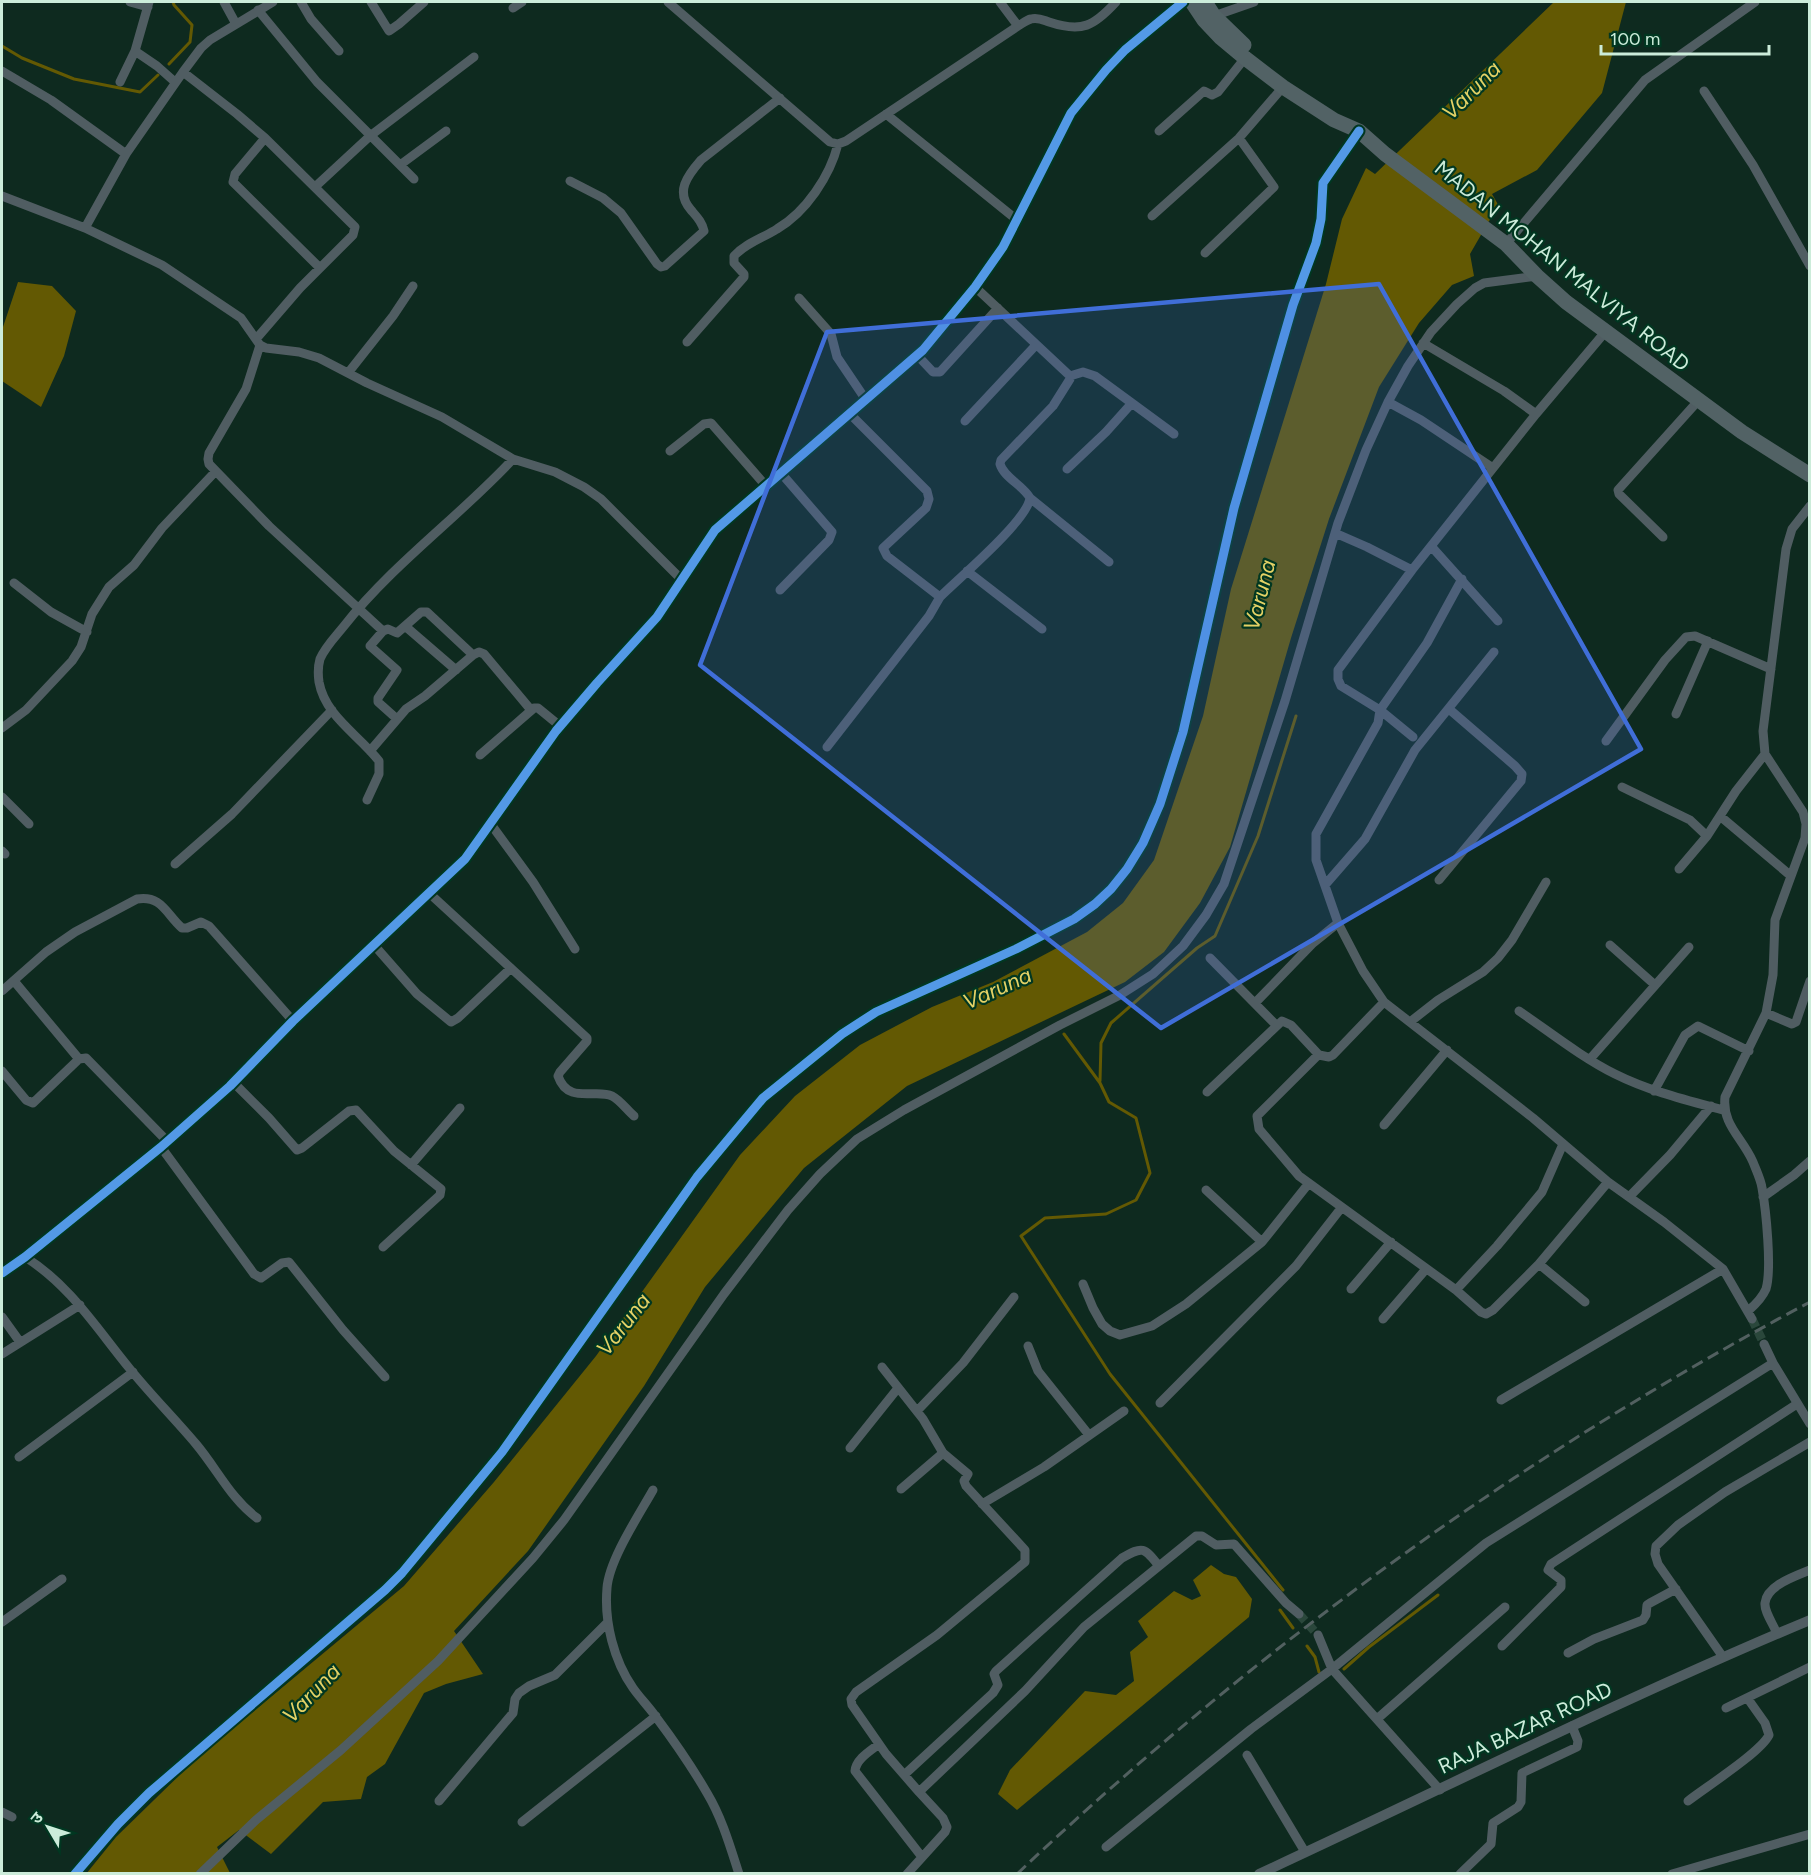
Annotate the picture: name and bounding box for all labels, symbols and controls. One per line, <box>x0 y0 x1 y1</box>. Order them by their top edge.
scale bar <box>1601 18 1769 56</box>
text: 100 m <box>1610 28 1660 50</box>
water label: Varuna <box>1436 55 1506 125</box>
street label: MADAN MOHAN MALVIYA ROAD <box>1430 155 1695 376</box>
water label: Varuna <box>1238 557 1281 633</box>
water label: Varuna <box>959 961 1036 1015</box>
water label: Varuna <box>591 1287 656 1361</box>
water label: Varuna <box>277 1658 346 1729</box>
street label: RAJA BAZAR ROAD <box>1434 1676 1616 1779</box>
north arrow <box>18 1797 78 1857</box>
text: उ <box>26 1808 47 1827</box>

